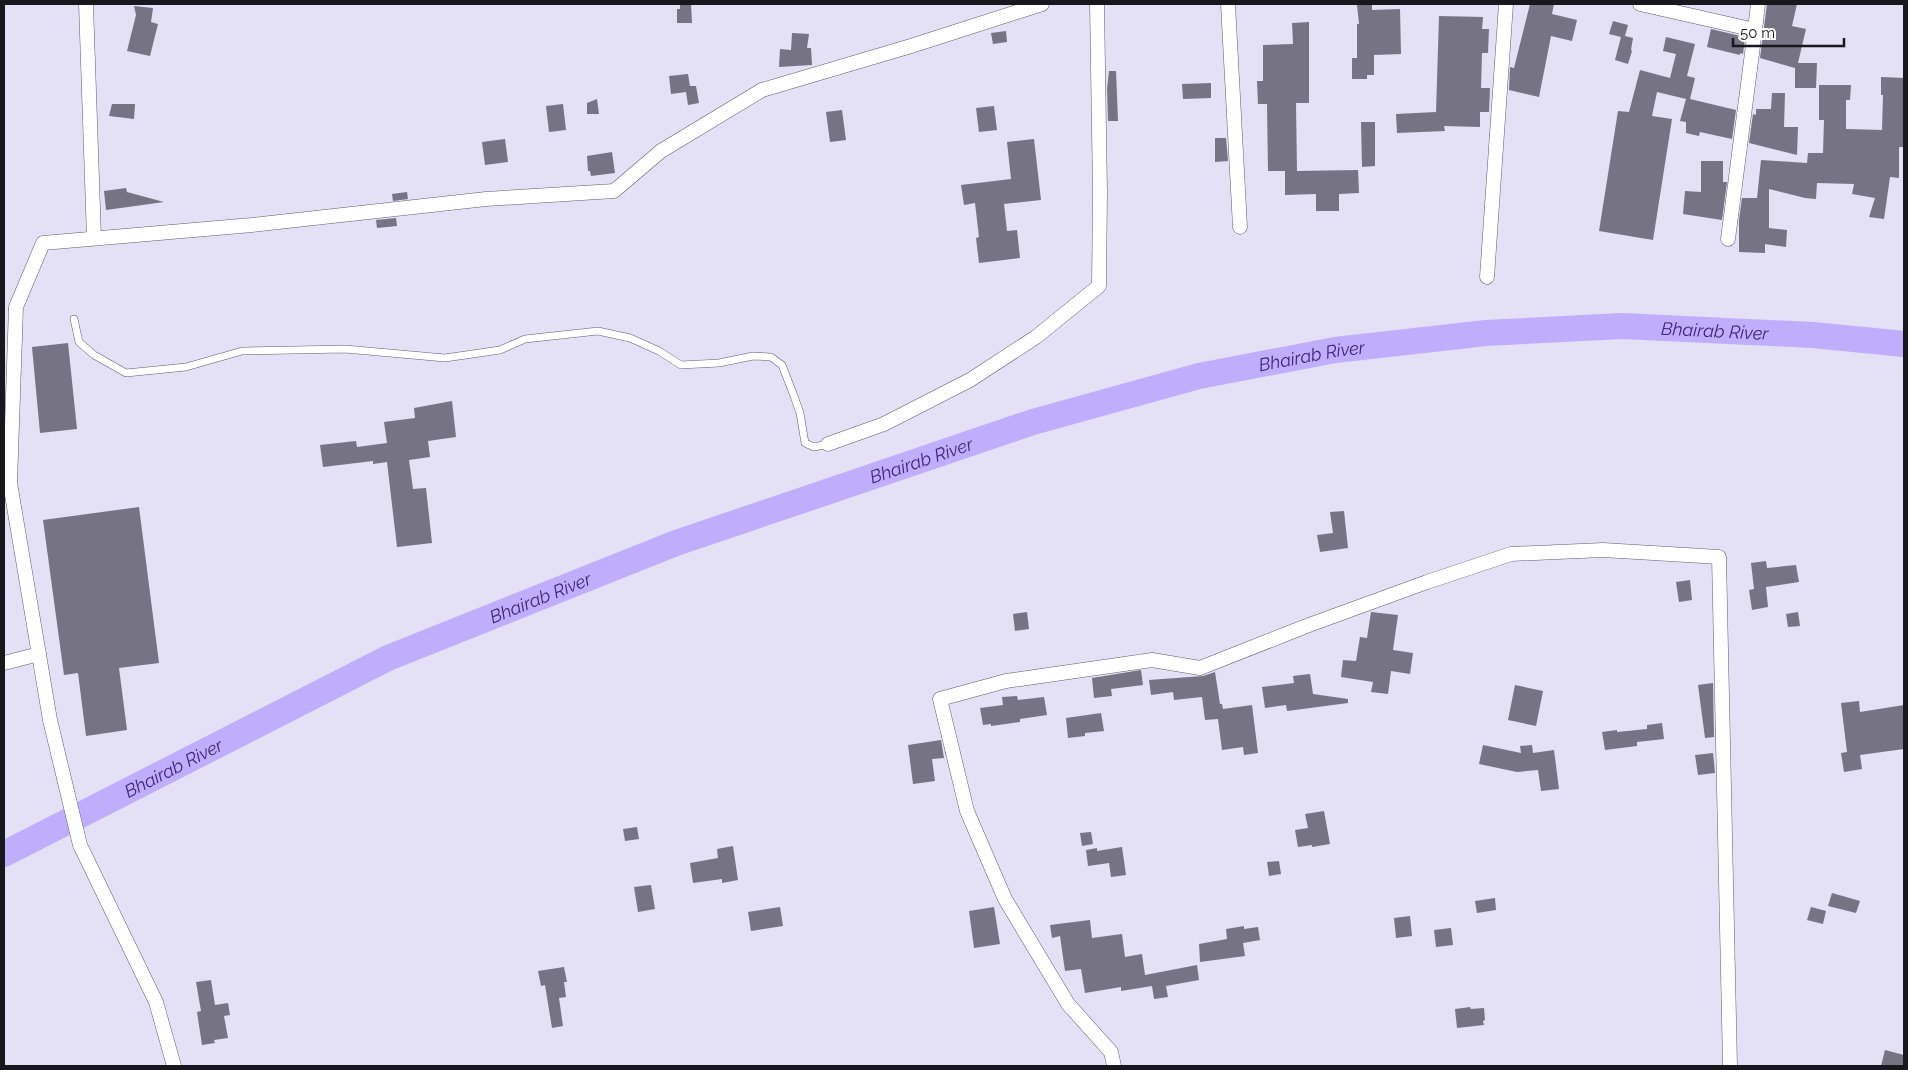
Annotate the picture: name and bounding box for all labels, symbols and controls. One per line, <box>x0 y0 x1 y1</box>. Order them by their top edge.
scale bar <box>1733 15 1844 47</box>
text: 50 m <box>1740 24 1775 42</box>
water label: Bhairab River <box>1661 317 1770 343</box>
water label: Bhairab River <box>1257 336 1367 375</box>
water label: Bhairab River <box>867 432 976 487</box>
water label: Bhairab River <box>486 567 595 627</box>
water label: Bhairab River <box>121 733 227 801</box>

